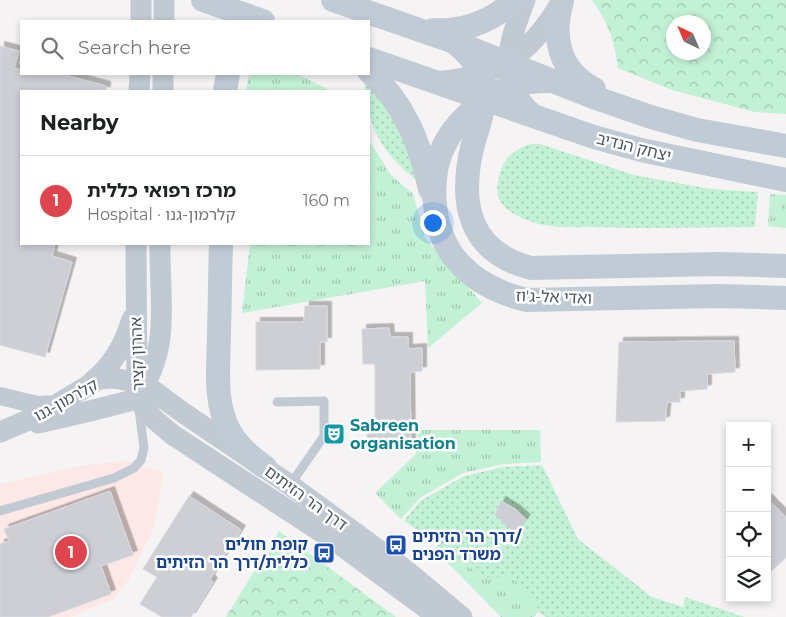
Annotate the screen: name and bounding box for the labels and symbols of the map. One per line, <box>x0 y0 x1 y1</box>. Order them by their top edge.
north arrow <box>666 15 711 60</box>
street label: יצחק הנדיב <box>595 129 673 165</box>
your location <box>420 210 446 236</box>
street label: ואדי אל-ג'וז <box>516 286 592 308</box>
street label: אהרון קציר <box>126 317 148 391</box>
street label: קלרמון-גנו <box>31 375 101 425</box>
place label: Sabreen organisation <box>350 416 456 453</box>
theatre icon: Sabreen organisation <box>322 422 346 446</box>
street label: דרך הר הזיתים <box>261 462 351 534</box>
place label: דרך הר הזיתים/ משרד הפנים <box>412 527 522 564</box>
pin: 1 <box>55 533 87 571</box>
bus stop icon: דרך הר הזיתים/ משרד הפנים <box>384 533 408 557</box>
place label: קופת חולים כללית/דרך הר הזיתים <box>156 535 309 572</box>
bus stop icon: קופת חולים כללית/דרך הר הזיתים <box>312 541 336 565</box>

